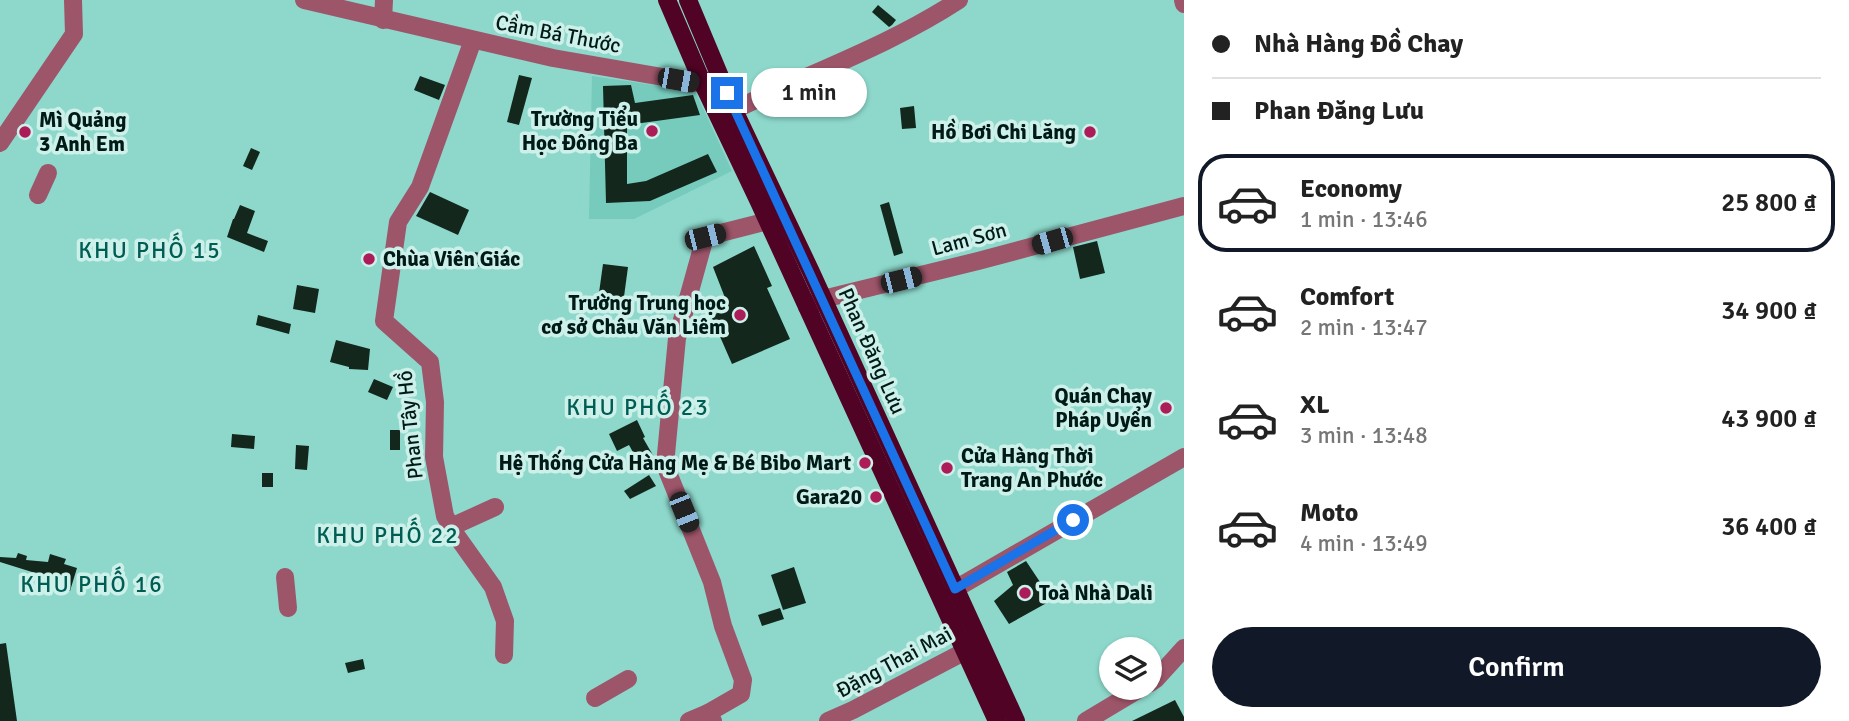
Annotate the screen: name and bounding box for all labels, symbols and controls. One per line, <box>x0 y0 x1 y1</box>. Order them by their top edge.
street label: Cầm Bá Thước <box>493 9 623 59</box>
text: Nhà Hàng Đồ Chay <box>1254 28 1463 60</box>
car <box>656 66 701 94</box>
callout: 1 min <box>752 68 867 118</box>
route end <box>711 77 743 109</box>
text: 1 min <box>781 78 837 107</box>
text: Phan Đăng Lưu <box>1254 95 1424 127</box>
place label: Trường Tiểu Học Đông Ba <box>522 105 638 156</box>
place label: Mì Quảng 3 Anh Em <box>39 107 127 157</box>
place label: Hồ Bơi Chi Lăng <box>931 118 1076 145</box>
marker: Trường Tiểu Học Đông Ba <box>644 123 660 139</box>
marker: Mì Quảng 3 Anh Em <box>17 124 33 140</box>
marker: Hồ Bơi Chi Lăng <box>1082 124 1098 140</box>
icon: car <box>1216 172 1279 235</box>
text: Economy <box>1300 173 1402 205</box>
text: 25 800 ₫ <box>1721 187 1817 219</box>
text: 1 min · 13:46 <box>1300 205 1428 234</box>
street label: Lam Sơn <box>929 216 1009 262</box>
car <box>683 222 728 252</box>
car <box>1029 225 1076 257</box>
district label: KHU PHỐ 15 <box>78 232 222 265</box>
place label: Chùa Viên Giác <box>383 246 520 272</box>
marker: Chùa Viên Giác <box>361 251 377 267</box>
car <box>879 265 924 295</box>
icon: car <box>1216 280 1279 343</box>
text: Comfort <box>1300 281 1394 313</box>
street label: Phan Đăng Lưu <box>833 284 911 418</box>
place label: Trường Trung học cơ sở Châu Văn Liêm <box>541 290 726 340</box>
text: 34 900 ₫ <box>1721 295 1817 327</box>
marker: Trường Trung học cơ sở Châu Văn Liêm <box>732 307 748 323</box>
text: 2 min · 13:47 <box>1300 313 1428 342</box>
street label: Phan Tây Hồ <box>391 369 429 481</box>
place label: Quán Chay Pháp Uyển <box>1054 383 1153 433</box>
icon: car <box>1216 388 1279 451</box>
district label: KHU PHỐ 23 <box>566 389 710 422</box>
text: XL <box>1300 389 1330 421</box>
marker: Quán Chay Pháp Uyển <box>1158 400 1174 416</box>
text: 43 900 ₫ <box>1721 403 1817 435</box>
text: 3 min · 13:48 <box>1300 421 1428 450</box>
place label: Cửa Hàng Thời Trang An Phước <box>961 443 1103 493</box>
place label: Hệ Thống Cửa Hàng Mẹ & Bé Bibo Mart <box>498 449 851 476</box>
marker: Hệ Thống Cửa Hàng Mẹ & Bé Bibo Mart <box>857 455 873 471</box>
marker: Cửa Hàng Thời Trang An Phước <box>939 460 955 476</box>
place label: Gara20 <box>796 484 862 510</box>
car <box>667 489 702 535</box>
marker: Gara20 <box>868 489 884 505</box>
icon: car <box>1216 496 1279 559</box>
text: Moto <box>1300 497 1358 529</box>
route start <box>1057 504 1089 536</box>
text: 36 400 ₫ <box>1721 511 1817 543</box>
district label: KHU PHỐ 22 <box>316 517 460 550</box>
text: 4 min · 13:49 <box>1300 529 1428 558</box>
district label: KHU PHỐ 16 <box>20 566 164 599</box>
place label: Toà Nhà Dali <box>1039 580 1153 606</box>
marker: Toà Nhà Dali <box>1017 585 1033 601</box>
street label: Đặng Thai Mai <box>832 621 956 703</box>
button: Confirm <box>1212 627 1821 707</box>
map controls <box>1099 637 1162 700</box>
button: layers <box>1099 637 1162 700</box>

